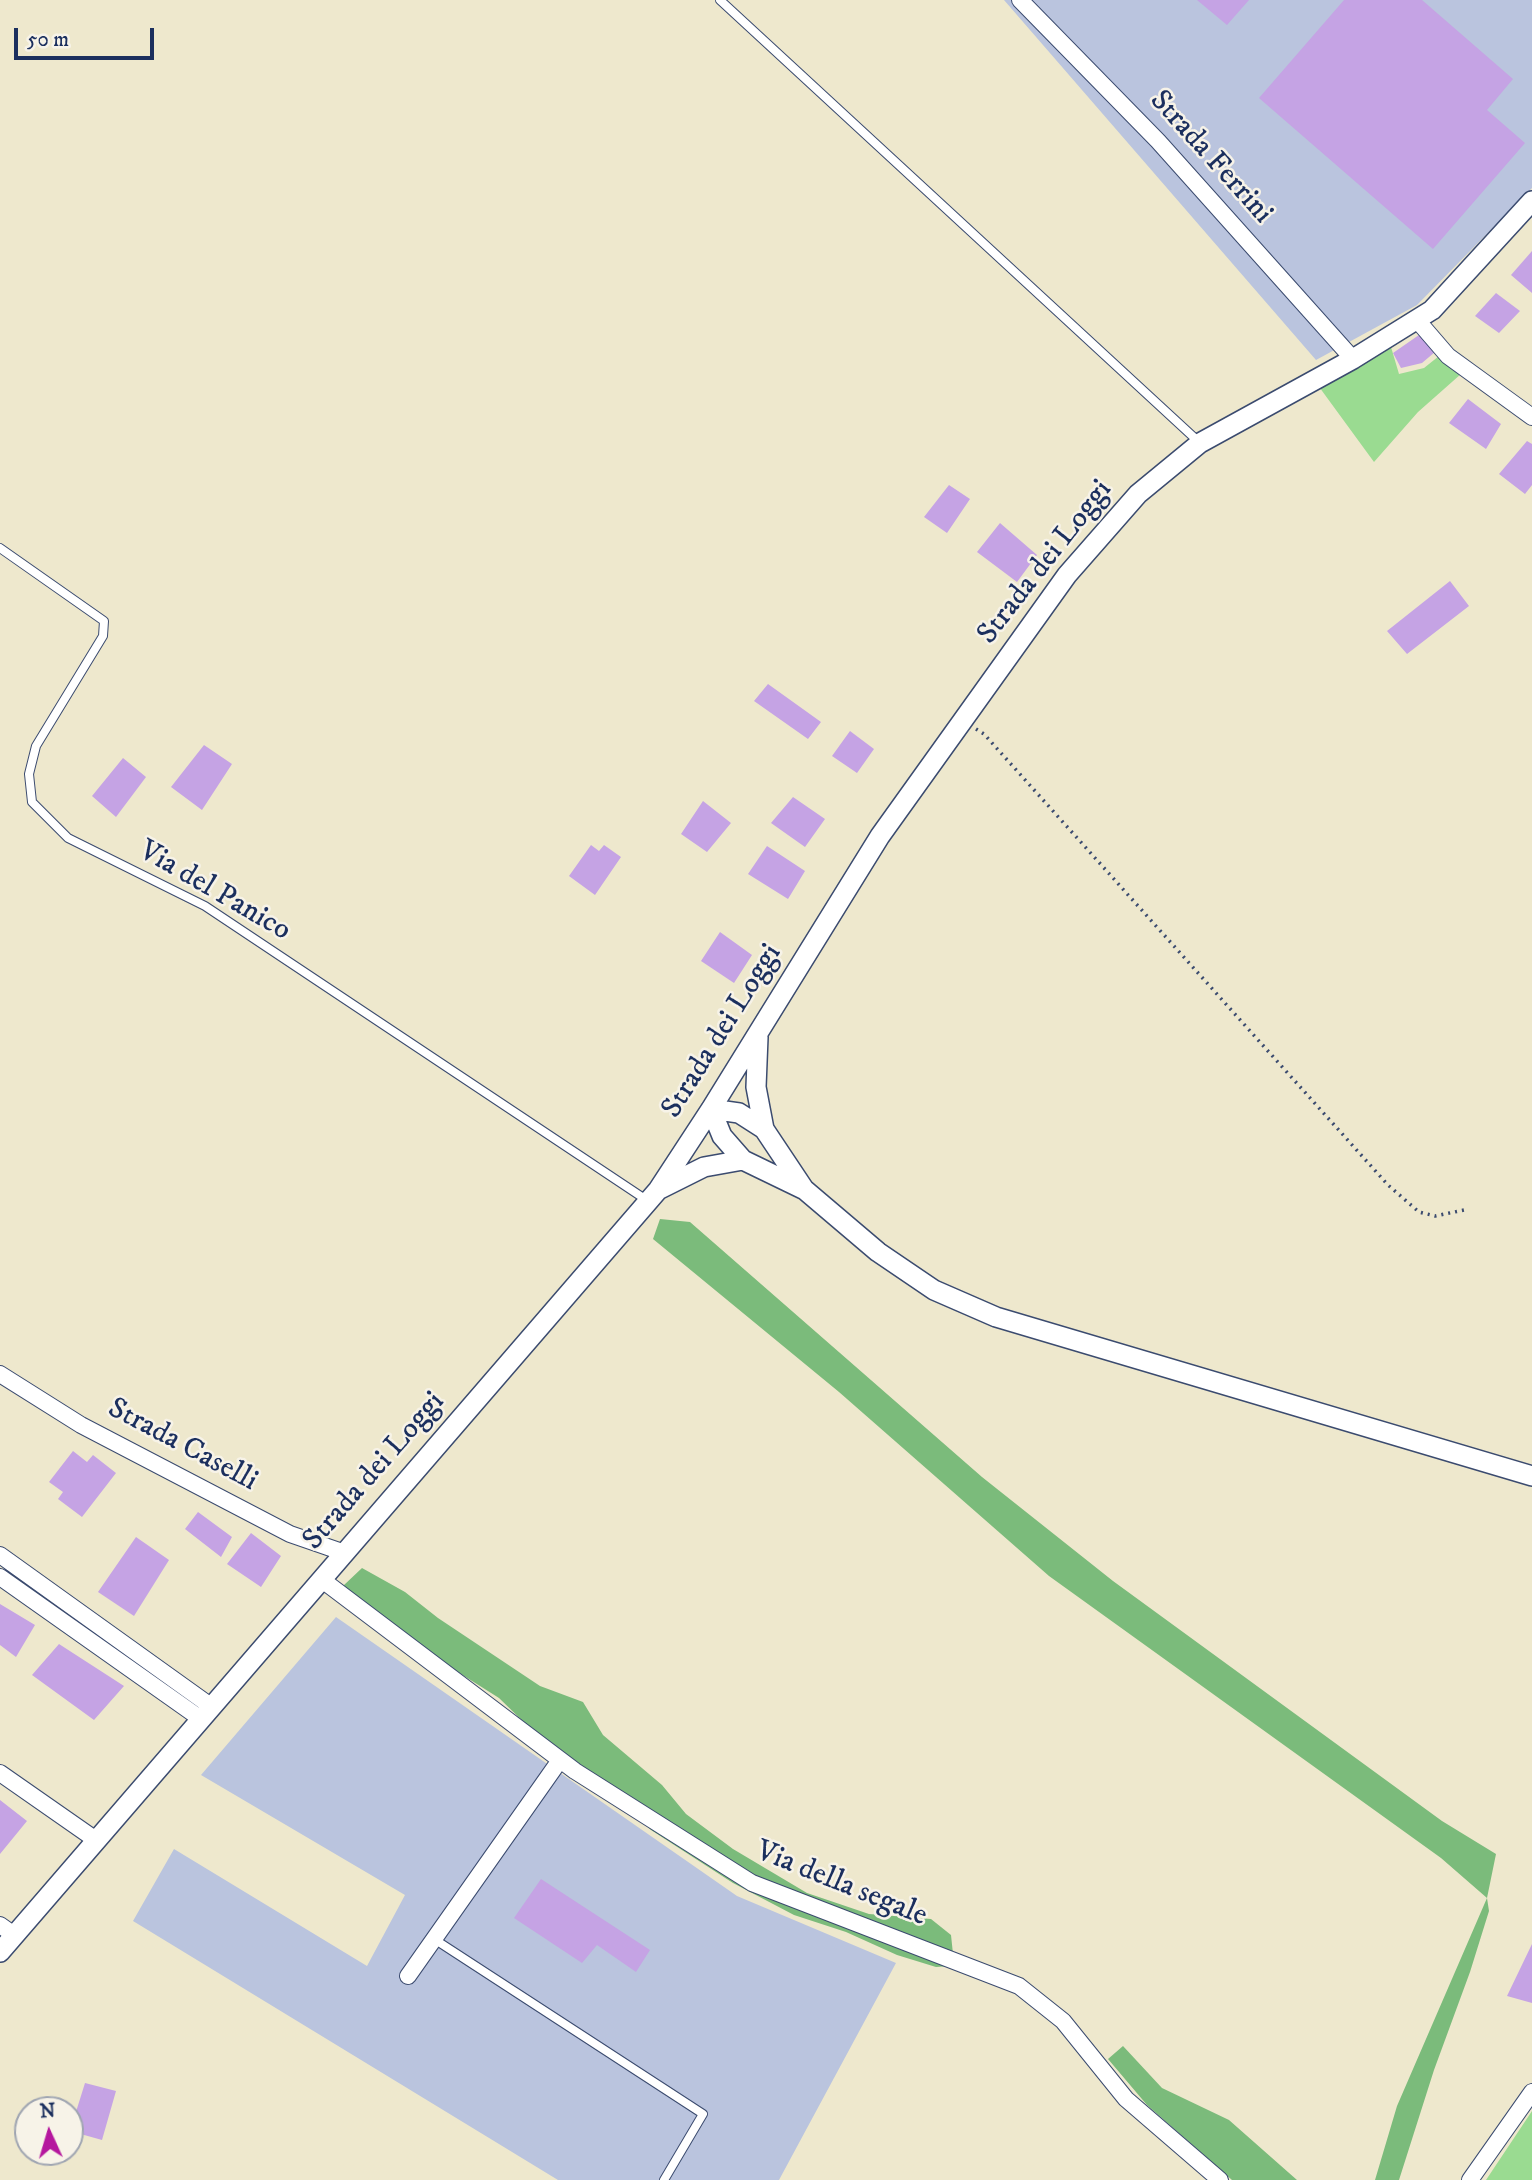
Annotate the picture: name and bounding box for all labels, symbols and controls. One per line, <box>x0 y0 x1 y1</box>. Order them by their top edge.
scale bar <box>18 14 158 58</box>
text: 50 m <box>27 27 69 53</box>
street label: Strada Ferrini <box>1141 84 1279 232</box>
street label: Strada dei Loggi <box>971 474 1121 652</box>
street label: Via del Panico <box>132 834 296 950</box>
street label: Strada dei Loggi <box>655 938 791 1126</box>
street label: Strada dei Loggi <box>296 1385 454 1559</box>
street label: Strada Caselli <box>101 1392 263 1500</box>
street label: Via della segale <box>750 1834 932 1936</box>
north arrow <box>14 2096 84 2166</box>
text: N <box>39 2100 56 2124</box>

